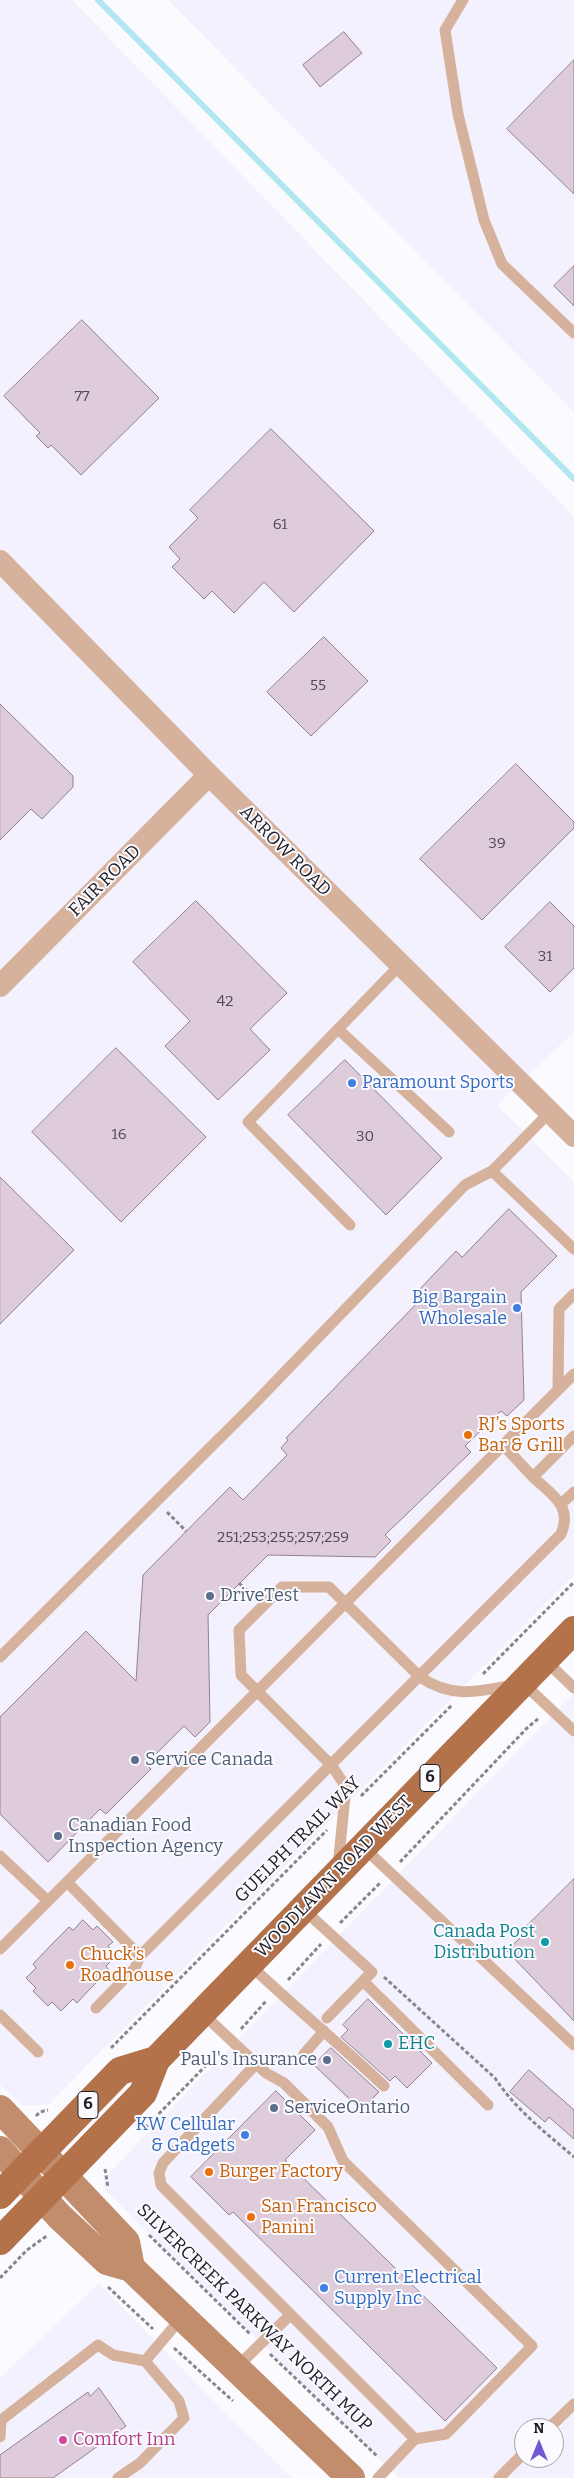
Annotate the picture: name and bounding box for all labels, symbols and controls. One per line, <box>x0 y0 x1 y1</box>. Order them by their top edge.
house number: 77 <box>74 388 90 406</box>
house number: 61 <box>273 516 287 534</box>
house number: 55 <box>310 677 326 695</box>
street label: ARROW ROAD <box>235 801 335 901</box>
house number: 39 <box>488 835 506 853</box>
street label: FAIR ROAD <box>65 841 145 921</box>
house number: 31 <box>538 948 552 966</box>
house number: 42 <box>217 993 233 1011</box>
place label: Paramount Sports <box>362 1072 514 1094</box>
marker: Paramount Sports <box>346 1077 358 1089</box>
house number: 16 <box>112 1126 126 1144</box>
house number: 30 <box>356 1128 374 1146</box>
place label: Big Bargain Wholesale <box>412 1287 507 1330</box>
marker: Big Bargain Wholesale <box>511 1302 523 1314</box>
place label: RJ’s Sports Bar & Grill <box>478 1414 565 1456</box>
marker: RJ’s Sports Bar & Grill <box>462 1429 474 1441</box>
house number: 251;253;255;257;259 <box>217 1529 349 1547</box>
place label: DriveTest <box>220 1585 299 1607</box>
marker: DriveTest <box>204 1590 216 1602</box>
place label: Service Canada <box>145 1749 273 1771</box>
marker: Service Canada <box>129 1754 141 1766</box>
road number: 6 <box>420 1765 440 1792</box>
street label: GUELPH TRAIL WAY <box>230 1772 366 1908</box>
street label: WOODLAWN ROAD WEST <box>251 1791 417 1963</box>
place label: Canadian Food Inspection Agency <box>68 1815 223 1858</box>
marker: Canadian Food Inspection Agency <box>52 1830 64 1842</box>
place label: Canada Post Distribution <box>433 1921 535 1964</box>
marker: Canada Post Distribution <box>539 1936 551 1948</box>
place label: Chuck's Roadhouse <box>80 1944 173 1986</box>
marker: Chuck's Roadhouse <box>64 1959 76 1971</box>
place label: EHC <box>398 2033 435 2055</box>
marker: EHC <box>382 2038 394 2050</box>
place label: Paul's Insurance <box>181 2049 317 2071</box>
marker: Paul's Insurance <box>321 2054 333 2066</box>
road number: 6 <box>78 2092 98 2118</box>
place label: ServiceOntario <box>284 2097 410 2119</box>
marker: ServiceOntario <box>268 2102 280 2114</box>
place label: KW Cellular & Gadgets <box>135 2114 235 2156</box>
marker: KW Cellular & Gadgets <box>239 2129 251 2141</box>
place label: Burger Factory <box>219 2161 343 2183</box>
marker: Burger Factory <box>203 2166 215 2178</box>
place label: San Francisco Panini <box>261 2196 377 2238</box>
street label: SILVERCREEK PARKWAY NORTH MUP <box>132 2200 376 2436</box>
marker: San Francisco Panini <box>245 2211 257 2223</box>
place label: Current Electrical Supply Inc <box>334 2267 482 2310</box>
marker: Current Electrical Supply Inc <box>318 2282 330 2294</box>
north arrow <box>514 2418 564 2468</box>
text: N <box>534 2420 544 2437</box>
place label: Comfort Inn <box>73 2429 175 2451</box>
marker: Comfort Inn <box>57 2434 69 2446</box>

